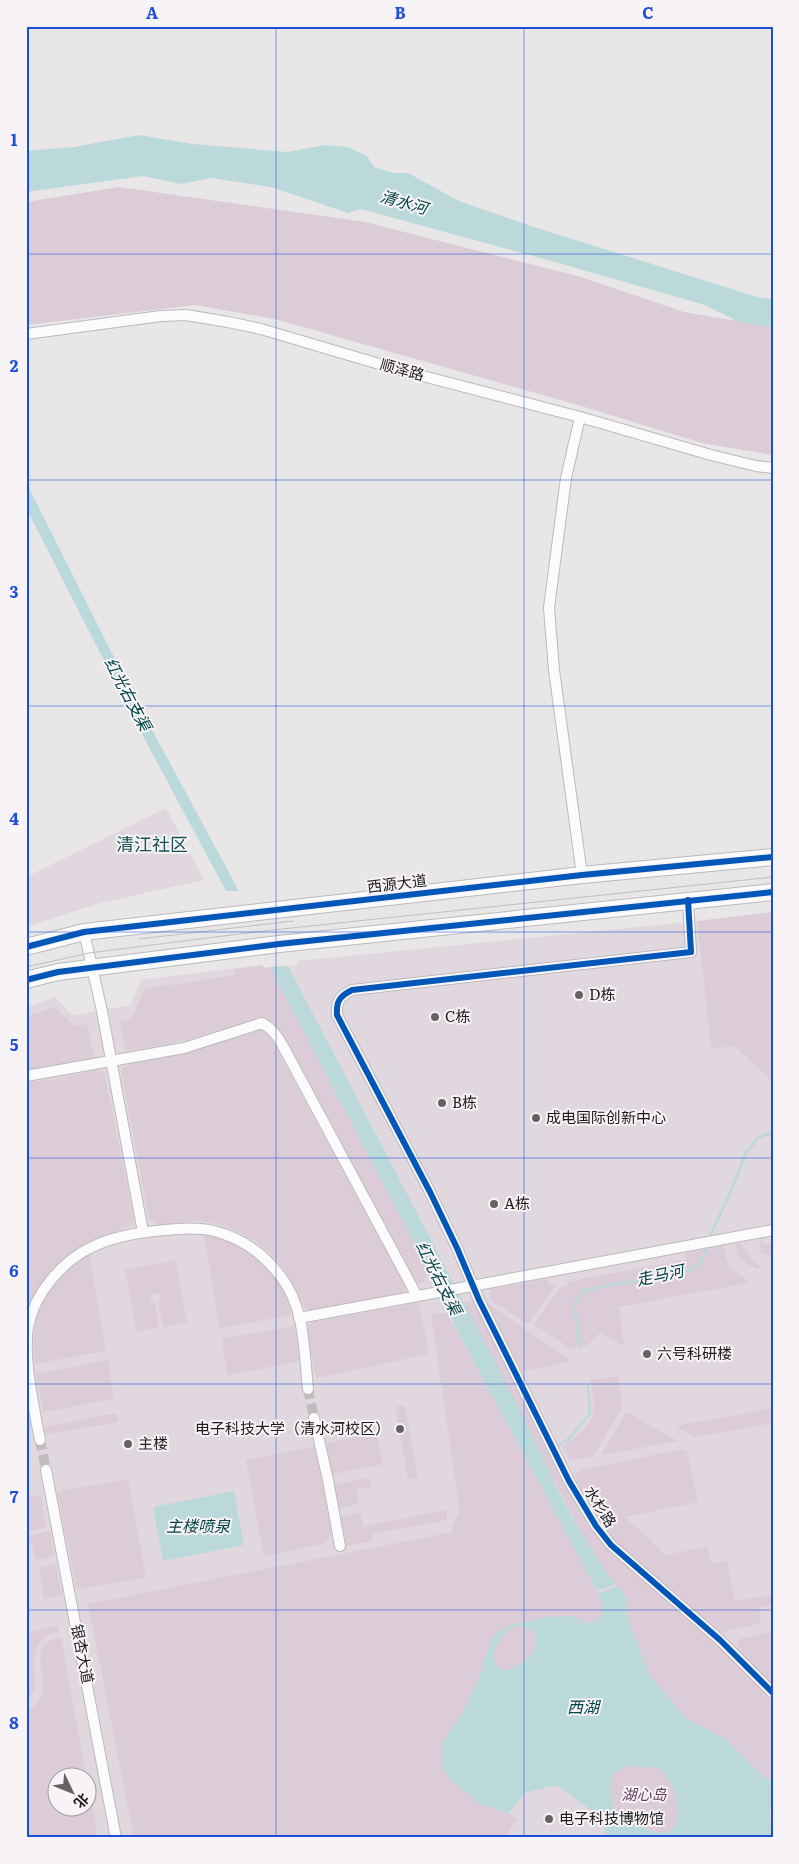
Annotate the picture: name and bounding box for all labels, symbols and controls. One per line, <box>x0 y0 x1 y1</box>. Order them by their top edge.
text: A <box>146 0 158 24</box>
text: B <box>394 0 406 24</box>
text: C <box>642 0 654 24</box>
text: 1 <box>11 127 18 151</box>
water label: 清水河 <box>378 183 434 220</box>
street label: 顺泽路 <box>378 352 427 385</box>
text: 2 <box>10 353 19 377</box>
text: 3 <box>10 579 19 603</box>
water label: 红光右支渠 <box>100 653 159 736</box>
text: 4 <box>9 806 19 830</box>
district label: 清江社区 <box>116 830 188 857</box>
street label: 西源大道 <box>366 867 428 898</box>
place label: D栋 <box>589 982 615 1005</box>
marker: D栋 <box>573 989 585 1001</box>
place label: C栋 <box>445 1004 471 1027</box>
marker: C栋 <box>429 1011 441 1023</box>
text: 5 <box>10 1032 19 1056</box>
place label: B栋 <box>452 1090 477 1113</box>
marker: B栋 <box>436 1097 448 1109</box>
place label: 成电国际创新中心 <box>546 1105 666 1128</box>
marker: 成电国际创新中心 <box>530 1112 542 1124</box>
place label: A栋 <box>504 1191 530 1214</box>
marker: A栋 <box>488 1198 500 1210</box>
water label: 红光右支渠 <box>411 1236 470 1320</box>
water label: 走马河 <box>634 1257 689 1291</box>
text: 6 <box>9 1258 19 1282</box>
place label: 六号科研楼 <box>657 1341 732 1364</box>
marker: 六号科研楼 <box>641 1348 653 1360</box>
place label: 电子科技大学（清水河校区） <box>195 1416 390 1439</box>
marker: 电子科技大学（清水河校区） <box>394 1423 406 1435</box>
place label: 主楼 <box>138 1431 168 1454</box>
marker: 主楼 <box>122 1438 134 1450</box>
street label: 水杉路 <box>580 1481 623 1531</box>
text: 7 <box>10 1484 19 1508</box>
water label: 主楼喷泉 <box>166 1513 231 1537</box>
street label: 银杏大道 <box>66 1622 100 1685</box>
water label: 西湖 <box>567 1694 602 1718</box>
text: 8 <box>9 1710 19 1734</box>
north arrow <box>48 1766 98 1816</box>
park label: 湖心岛 <box>621 1782 667 1805</box>
text: 北 <box>70 1790 94 1813</box>
place label: 电子科技博物馆 <box>559 1806 664 1829</box>
marker: 电子科技博物馆 <box>543 1813 555 1825</box>

